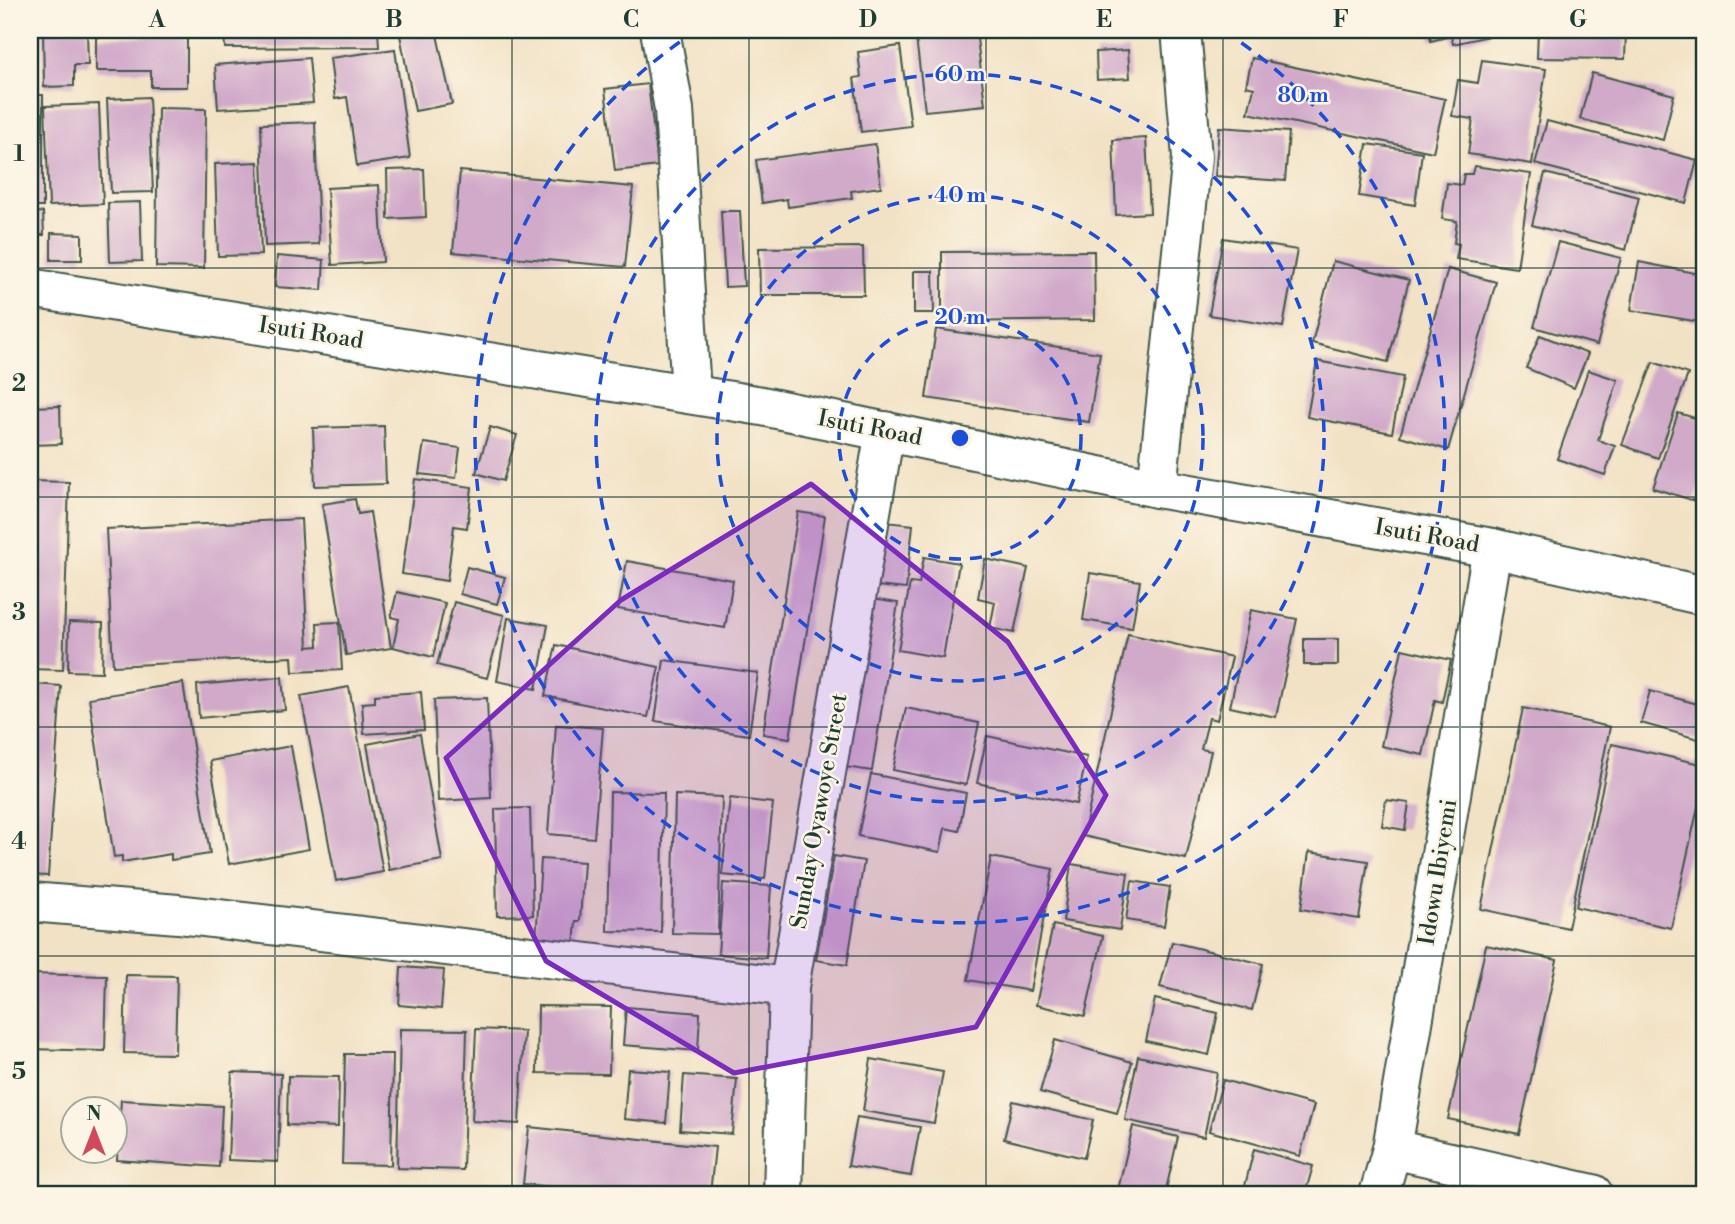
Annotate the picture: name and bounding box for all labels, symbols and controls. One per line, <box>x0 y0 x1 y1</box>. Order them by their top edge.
text: A <box>148 6 166 34</box>
text: B <box>385 6 403 34</box>
text: C <box>623 6 639 34</box>
text: D <box>859 6 877 34</box>
text: E <box>1096 6 1112 34</box>
text: F <box>1333 6 1349 34</box>
text: G <box>1569 6 1587 34</box>
text: 60 m <box>935 62 985 88</box>
text: 80 m <box>1277 83 1329 109</box>
text: 1 <box>13 140 25 168</box>
text: 40 m <box>934 183 986 209</box>
text: 20 m <box>935 305 985 331</box>
street label: Isuti Road <box>257 311 365 355</box>
text: 2 <box>12 370 26 398</box>
street label: Isuti Road <box>815 404 925 452</box>
centre of rings <box>948 426 972 450</box>
street label: Isuti Road <box>1373 513 1481 559</box>
text: 3 <box>12 599 26 627</box>
street label: Sunday Oyawoye Street <box>784 691 854 931</box>
street label: Idowu Ibiyemi <box>1413 797 1463 947</box>
text: 4 <box>11 828 27 856</box>
text: 5 <box>12 1058 26 1086</box>
north arrow <box>60 1094 130 1164</box>
text: N <box>86 1102 102 1126</box>

